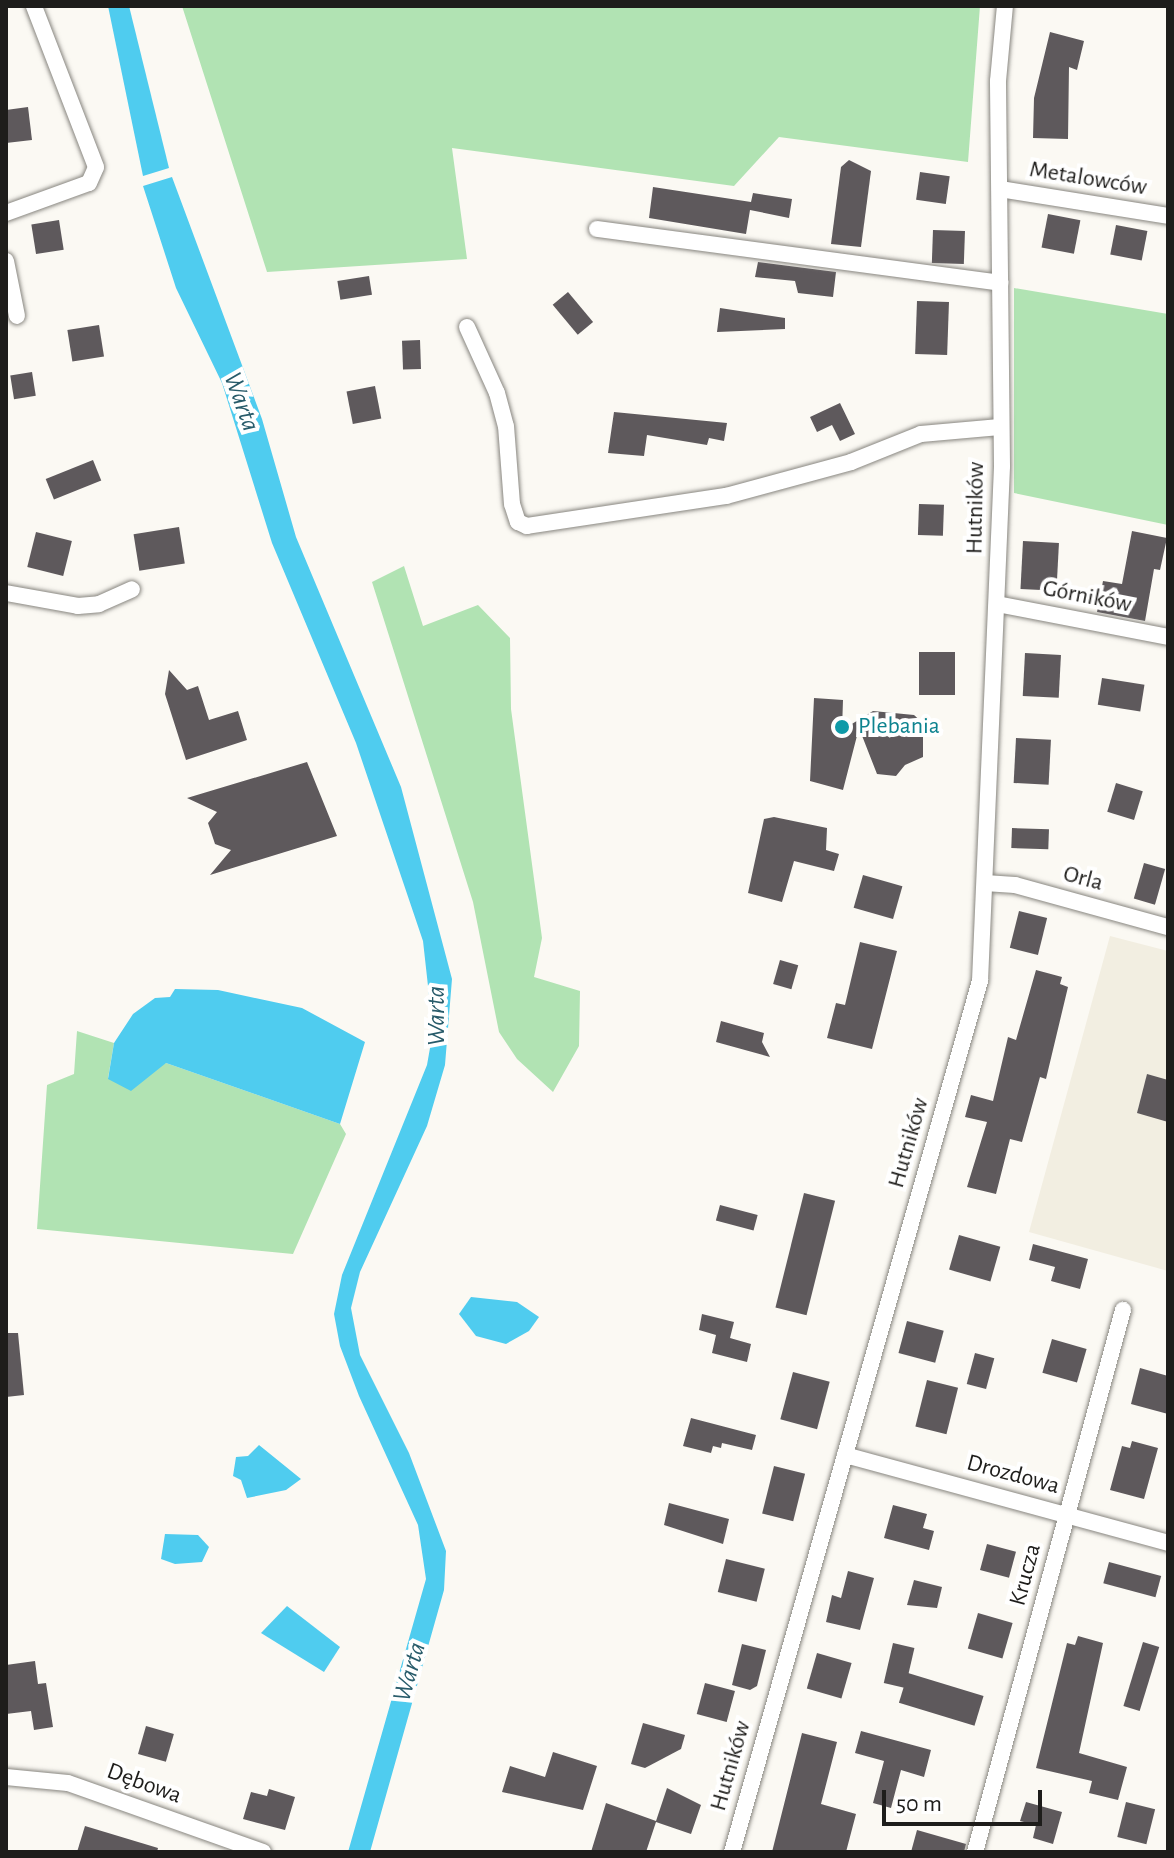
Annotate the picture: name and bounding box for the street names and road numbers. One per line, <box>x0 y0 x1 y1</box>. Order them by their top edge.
street label: Metalowców <box>1027 156 1149 202</box>
street label: Hutników <box>961 462 991 554</box>
street label: Górników <box>1040 574 1134 620</box>
street label: Orla <box>1060 860 1106 898</box>
street label: Hutników <box>882 1095 936 1191</box>
street label: Drozdowa <box>963 1449 1063 1501</box>
street label: Krucza <box>1004 1541 1048 1609</box>
street label: Hutników <box>704 1718 758 1814</box>
street label: Dębowa <box>103 1757 185 1811</box>

